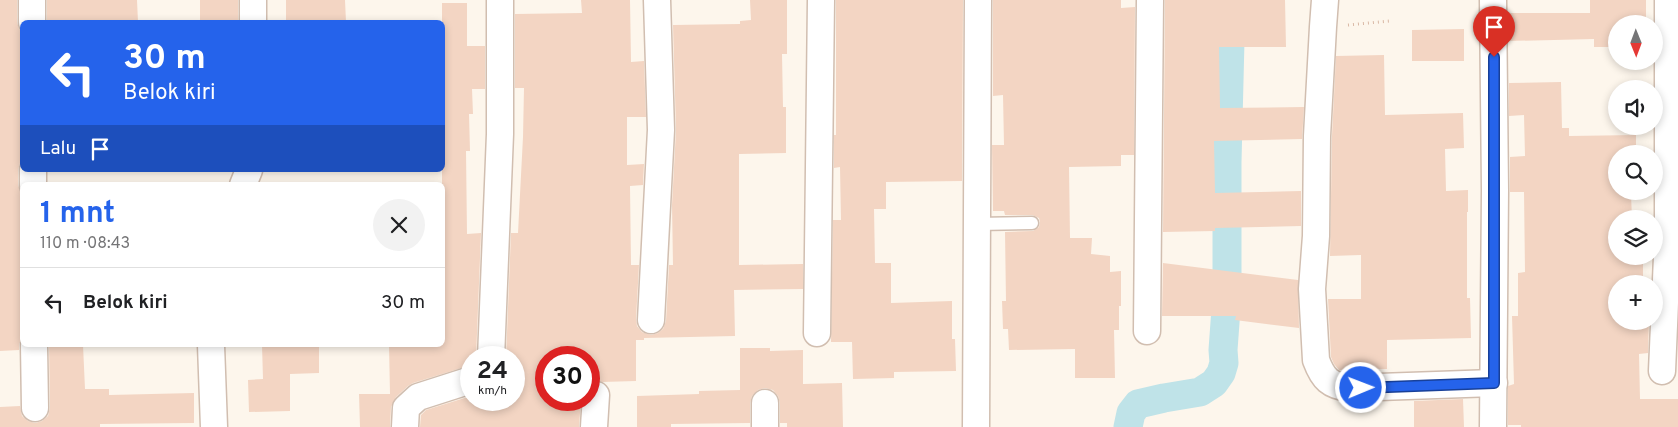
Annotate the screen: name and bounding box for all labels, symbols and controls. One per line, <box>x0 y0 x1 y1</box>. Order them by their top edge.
pin <box>1473 6 1515 57</box>
icon: arrive <box>1480 13 1508 41</box>
north arrow <box>1608 15 1662 70</box>
map controls <box>1608 15 1663 330</box>
text: 30 m <box>123 37 206 81</box>
icon: left <box>40 40 105 105</box>
text: Belok kiri <box>123 80 216 107</box>
button: sound <box>1608 80 1663 135</box>
icon: arrive <box>86 135 114 163</box>
text: Lalu <box>40 137 76 161</box>
button: search <box>1608 145 1663 200</box>
text: 1 mnt <box>40 196 115 233</box>
button: close <box>373 199 425 251</box>
button: layers <box>1608 210 1663 265</box>
text: 110 m · 08:43 <box>40 234 130 254</box>
button: + <box>1608 275 1663 330</box>
icon: left <box>40 289 68 317</box>
text: Belok kiri <box>83 291 168 315</box>
text: 30 m <box>381 291 425 315</box>
speed limit sign: 30 <box>535 346 600 411</box>
text: 24 <box>477 356 508 388</box>
position arrow <box>1334 361 1386 413</box>
text: km/h <box>478 383 507 399</box>

